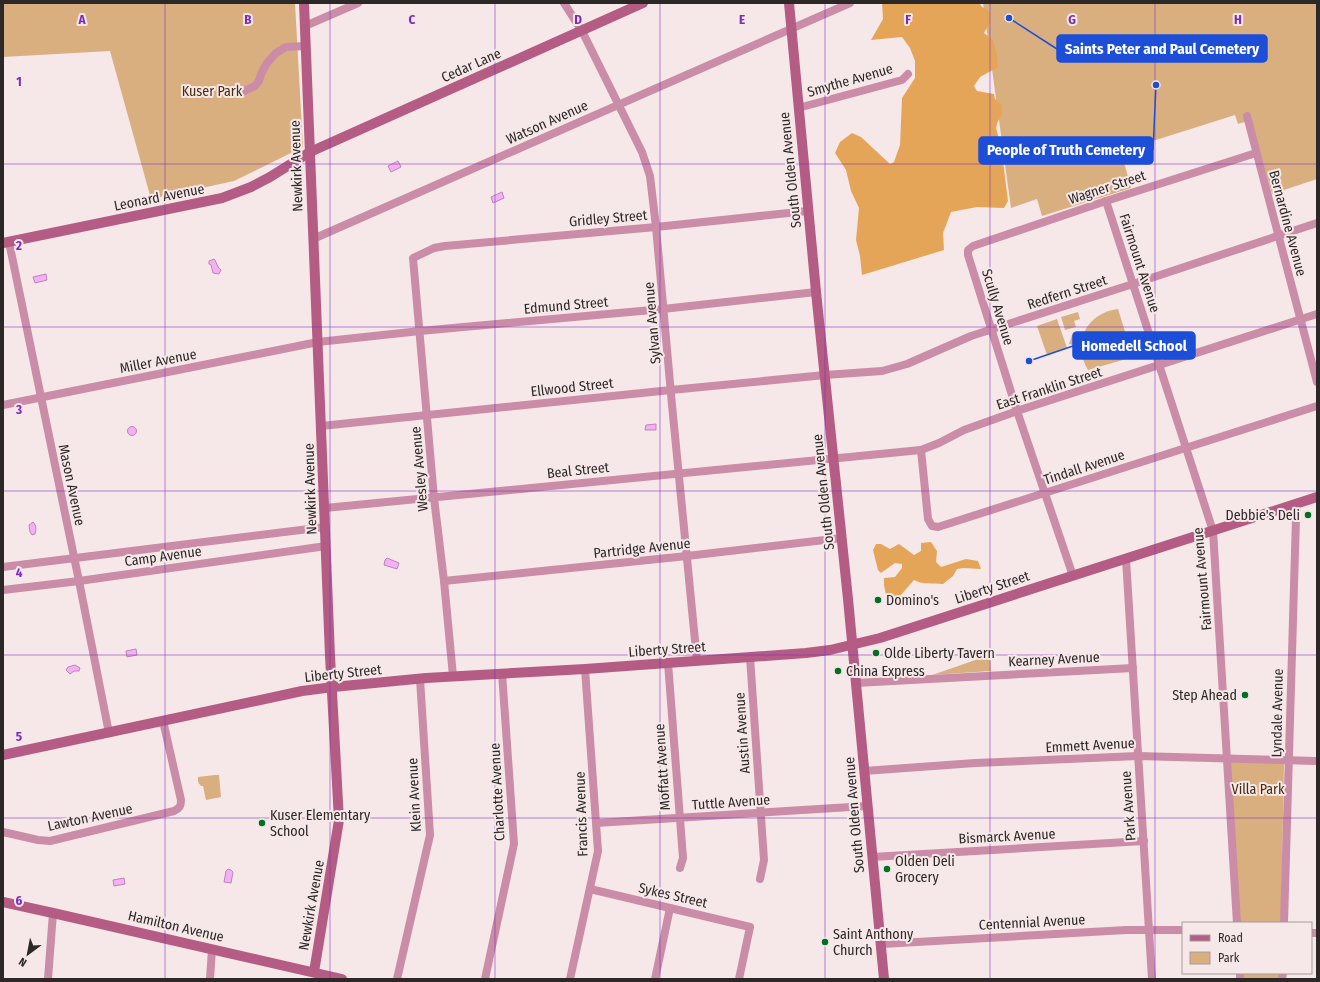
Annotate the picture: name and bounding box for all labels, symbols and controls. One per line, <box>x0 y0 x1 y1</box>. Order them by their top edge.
text: A <box>77 12 86 27</box>
text: B <box>244 12 252 27</box>
text: C <box>409 12 416 27</box>
text: D <box>574 12 582 27</box>
text: E <box>739 12 745 27</box>
text: F <box>905 12 911 27</box>
text: G <box>1068 12 1076 27</box>
text: H <box>1234 12 1242 27</box>
callout: Saints Peter and Paul Cemetery <box>1057 35 1267 62</box>
text: Saints Peter and Paul Cemetery <box>1065 40 1260 58</box>
street label: Cedar Lane <box>439 45 504 86</box>
street label: Smythe Avenue <box>805 60 895 101</box>
text: 1 <box>16 74 22 89</box>
park label: Kuser Park <box>182 83 243 100</box>
street label: Watson Avenue <box>504 97 591 148</box>
street label: South Olden Avenue <box>776 111 805 229</box>
street label: Newkirk Avenue <box>286 120 307 212</box>
callout: People of Truth Cemetery <box>979 137 1153 164</box>
text: People of Truth Cemetery <box>987 141 1146 159</box>
street label: Wagner Street <box>1066 167 1148 208</box>
street label: Bernardine Avenue <box>1265 168 1310 278</box>
street label: Leonard Avenue <box>112 180 206 215</box>
street label: Gridley Street <box>568 207 648 230</box>
street label: Fairmount Avenue <box>1115 211 1164 315</box>
text: 2 <box>15 238 22 253</box>
street label: Scully Avenue <box>978 267 1017 347</box>
street label: Redfern Street <box>1025 271 1110 313</box>
street label: Sylvan Avenue <box>640 281 665 365</box>
street label: Edmund Street <box>523 293 609 318</box>
callout: Homedell School <box>1073 332 1195 359</box>
text: Homedell School <box>1081 337 1188 355</box>
street label: Miller Avenue <box>118 346 198 377</box>
street label: East Franklin Street <box>994 363 1105 414</box>
street label: Ellwood Street <box>530 375 615 400</box>
text: 3 <box>15 402 22 417</box>
street label: Wesley Avenue <box>407 426 432 512</box>
street label: South Olden Avenue <box>809 433 838 551</box>
street label: Mason Avenue <box>55 443 88 527</box>
street label: Newkirk Avenue <box>300 443 321 535</box>
street label: Tindall Avenue <box>1041 446 1127 489</box>
street label: Beal Street <box>546 459 610 482</box>
place label: Debbie's Deli <box>1226 507 1300 524</box>
marker: Debbie's Deli <box>1303 510 1313 520</box>
street label: Fairmount Avenue <box>1190 527 1215 631</box>
street label: Partridge Avenue <box>593 535 691 562</box>
street label: Camp Avenue <box>124 543 203 570</box>
text: 4 <box>16 565 23 580</box>
street label: Liberty Street <box>953 567 1032 608</box>
place label: Domino's <box>886 592 939 609</box>
marker: Domino's <box>873 595 883 605</box>
street label: Liberty Street <box>628 638 707 661</box>
place label: Olde Liberty Tavern <box>884 645 995 662</box>
marker: Olde Liberty Tavern <box>871 648 881 658</box>
street label: Kearney Avenue <box>1008 649 1100 670</box>
street label: Liberty Street <box>304 661 383 686</box>
place label: China Express <box>846 663 925 680</box>
marker: China Express <box>833 666 843 676</box>
street label: Lyndale Avenue <box>1268 668 1287 758</box>
place label: Step Ahead <box>1172 687 1237 704</box>
marker: Step Ahead <box>1240 690 1250 700</box>
street label: Austin Avenue <box>731 692 754 774</box>
street label: Moffatt Avenue <box>651 723 674 811</box>
text: 5 <box>16 729 22 744</box>
street label: Emmett Avenue <box>1045 735 1135 756</box>
street label: Charlotte Avenue <box>486 742 509 842</box>
street label: South Olden Avenue <box>841 756 868 874</box>
street label: Klein Avenue <box>404 757 425 832</box>
street label: Park Avenue <box>1118 770 1139 842</box>
street label: Francis Avenue <box>572 771 591 857</box>
park label: Villa Park <box>1232 781 1285 798</box>
street label: Tuttle Avenue <box>691 791 771 814</box>
street label: Lawton Avenue <box>46 800 134 835</box>
place label: Kuser Elementary School <box>270 807 371 840</box>
marker: Kuser Elementary School <box>257 818 267 828</box>
street label: Bismarck Avenue <box>958 825 1056 848</box>
place label: Olden Deli Grocery <box>895 853 955 886</box>
street label: Newkirk Avenue <box>295 859 328 952</box>
marker: Olden Deli Grocery <box>882 864 892 874</box>
street label: Sykes Street <box>637 879 709 912</box>
text: 6 <box>16 893 23 908</box>
street label: Hamilton Avenue <box>126 907 226 946</box>
street label: Centennial Avenue <box>978 911 1086 934</box>
legend <box>1182 922 1312 974</box>
place label: Saint Anthony Church <box>833 926 914 959</box>
text: Road <box>1218 931 1243 945</box>
north arrow <box>8 934 48 974</box>
marker: Saint Anthony Church <box>820 937 830 947</box>
text: Park <box>1218 951 1240 965</box>
text: N <box>17 955 29 969</box>

